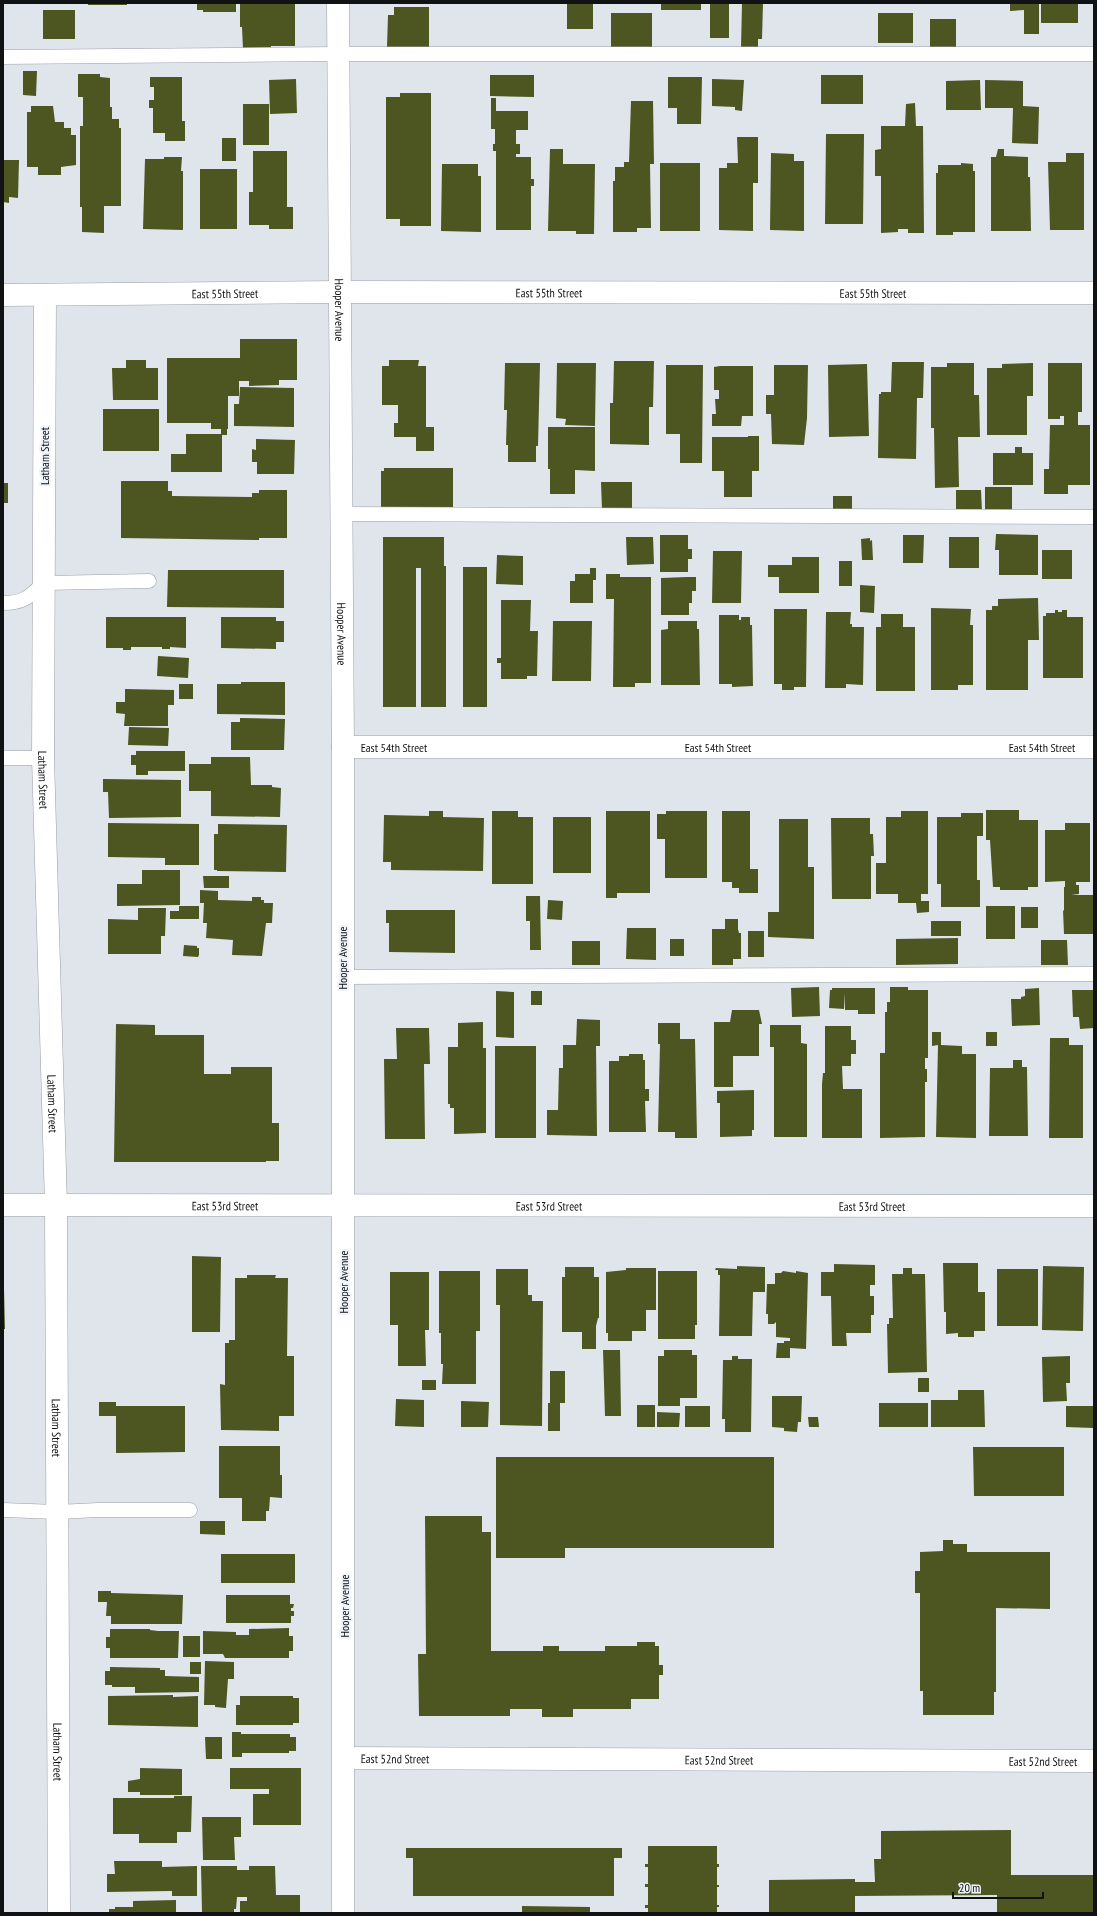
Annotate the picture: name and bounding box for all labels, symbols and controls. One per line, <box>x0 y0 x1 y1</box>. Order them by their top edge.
street label: Hooper Avenue <box>332 278 348 342</box>
street label: East 55th Street <box>192 285 259 301</box>
street label: East 55th Street <box>516 285 583 300</box>
street label: East 55th Street <box>840 285 907 300</box>
street label: Latham Street <box>37 426 52 485</box>
street label: Hooper Avenue <box>335 602 350 666</box>
street label: East 54th Street <box>361 740 428 755</box>
street label: East 54th Street <box>685 740 752 755</box>
street label: East 54th Street <box>1009 740 1076 755</box>
street label: Latham Street <box>35 751 52 810</box>
street label: Hooper Avenue <box>335 927 350 989</box>
street label: Latham Street <box>45 1074 61 1134</box>
street label: East 53rd Street <box>192 1198 259 1213</box>
street label: East 53rd Street <box>516 1198 583 1213</box>
street label: East 53rd Street <box>839 1198 906 1213</box>
street label: Hooper Avenue <box>336 1251 351 1313</box>
street label: Latham Street <box>49 1399 65 1458</box>
street label: Hooper Avenue <box>337 1575 352 1637</box>
street label: Latham Street <box>51 1723 66 1782</box>
street label: East 52nd Street <box>361 1751 430 1766</box>
street label: East 52nd Street <box>685 1752 754 1767</box>
street label: East 52nd Street <box>1009 1753 1078 1768</box>
scale bar <box>953 1874 1043 1900</box>
text: 20 m <box>959 1880 980 1895</box>

